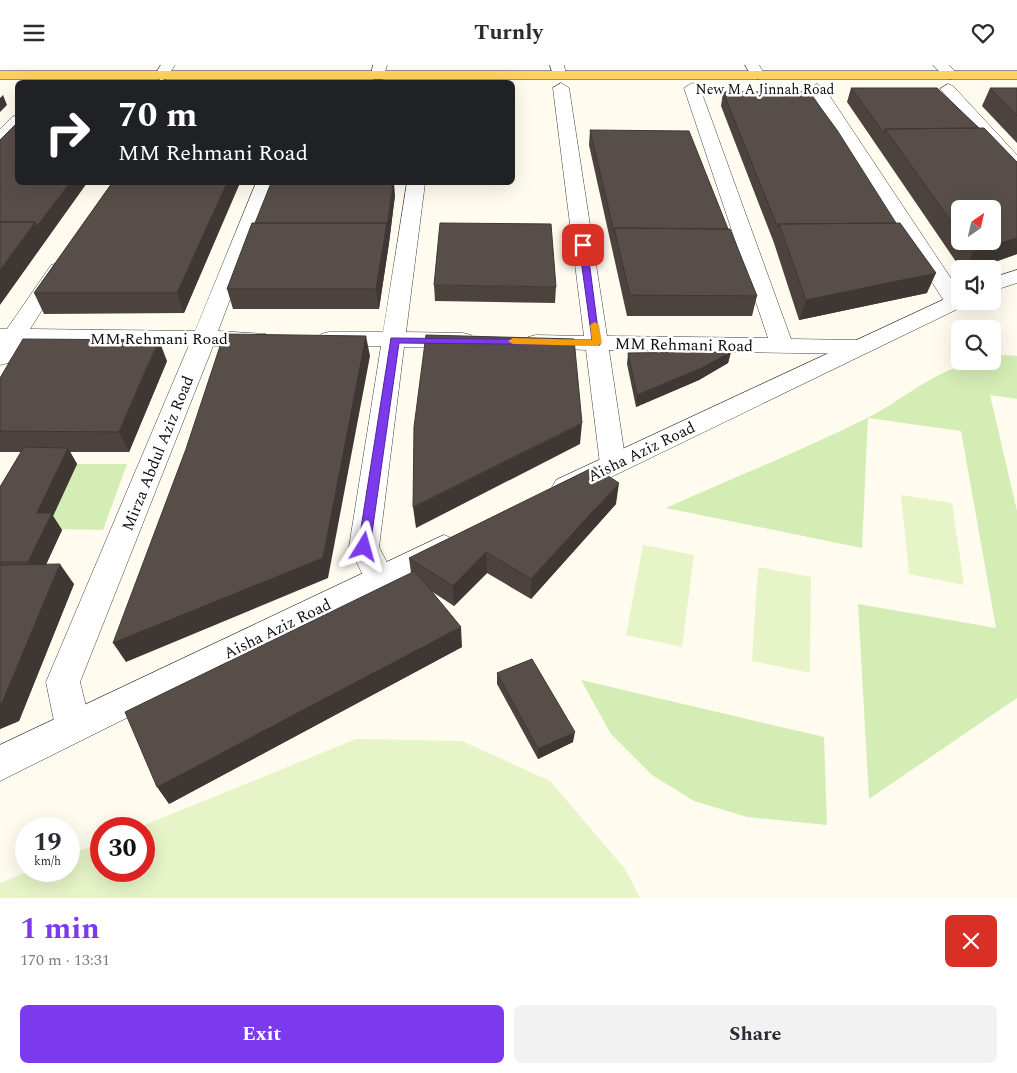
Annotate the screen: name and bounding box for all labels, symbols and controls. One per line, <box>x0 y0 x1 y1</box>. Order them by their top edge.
text: Turnly <box>474 16 543 49</box>
icon: menu <box>20 19 48 47</box>
icon: heart <box>969 19 997 47</box>
street label: New M A Jinnah Road <box>696 79 835 100</box>
text: 70 m <box>118 89 198 142</box>
icon: right <box>35 100 100 165</box>
text: MM Rehmani Road <box>118 137 308 170</box>
north arrow <box>951 200 1001 250</box>
map controls <box>951 200 1001 370</box>
pin <box>562 224 604 266</box>
icon: arrive <box>569 231 597 259</box>
button: sound <box>951 260 1001 310</box>
button: search <box>951 320 1001 370</box>
street label: MM Rehmani Road <box>90 327 228 351</box>
street label: MM Rehmani Road <box>615 332 753 358</box>
street label: Mirza Abdul Aziz Road <box>116 372 200 535</box>
street label: Aisha Aziz Road <box>584 415 699 488</box>
position arrow <box>337 520 389 572</box>
street label: Aisha Aziz Road <box>220 592 335 665</box>
speed limit sign: 30 <box>90 817 155 882</box>
text: 19 <box>33 824 62 862</box>
text: km/h <box>34 852 61 871</box>
text: 1 min <box>20 906 100 952</box>
button: close <box>945 915 997 967</box>
text: 170 m · 13:31 <box>20 948 110 972</box>
button: Exit <box>20 1005 504 1063</box>
button: Share <box>514 1005 997 1063</box>

